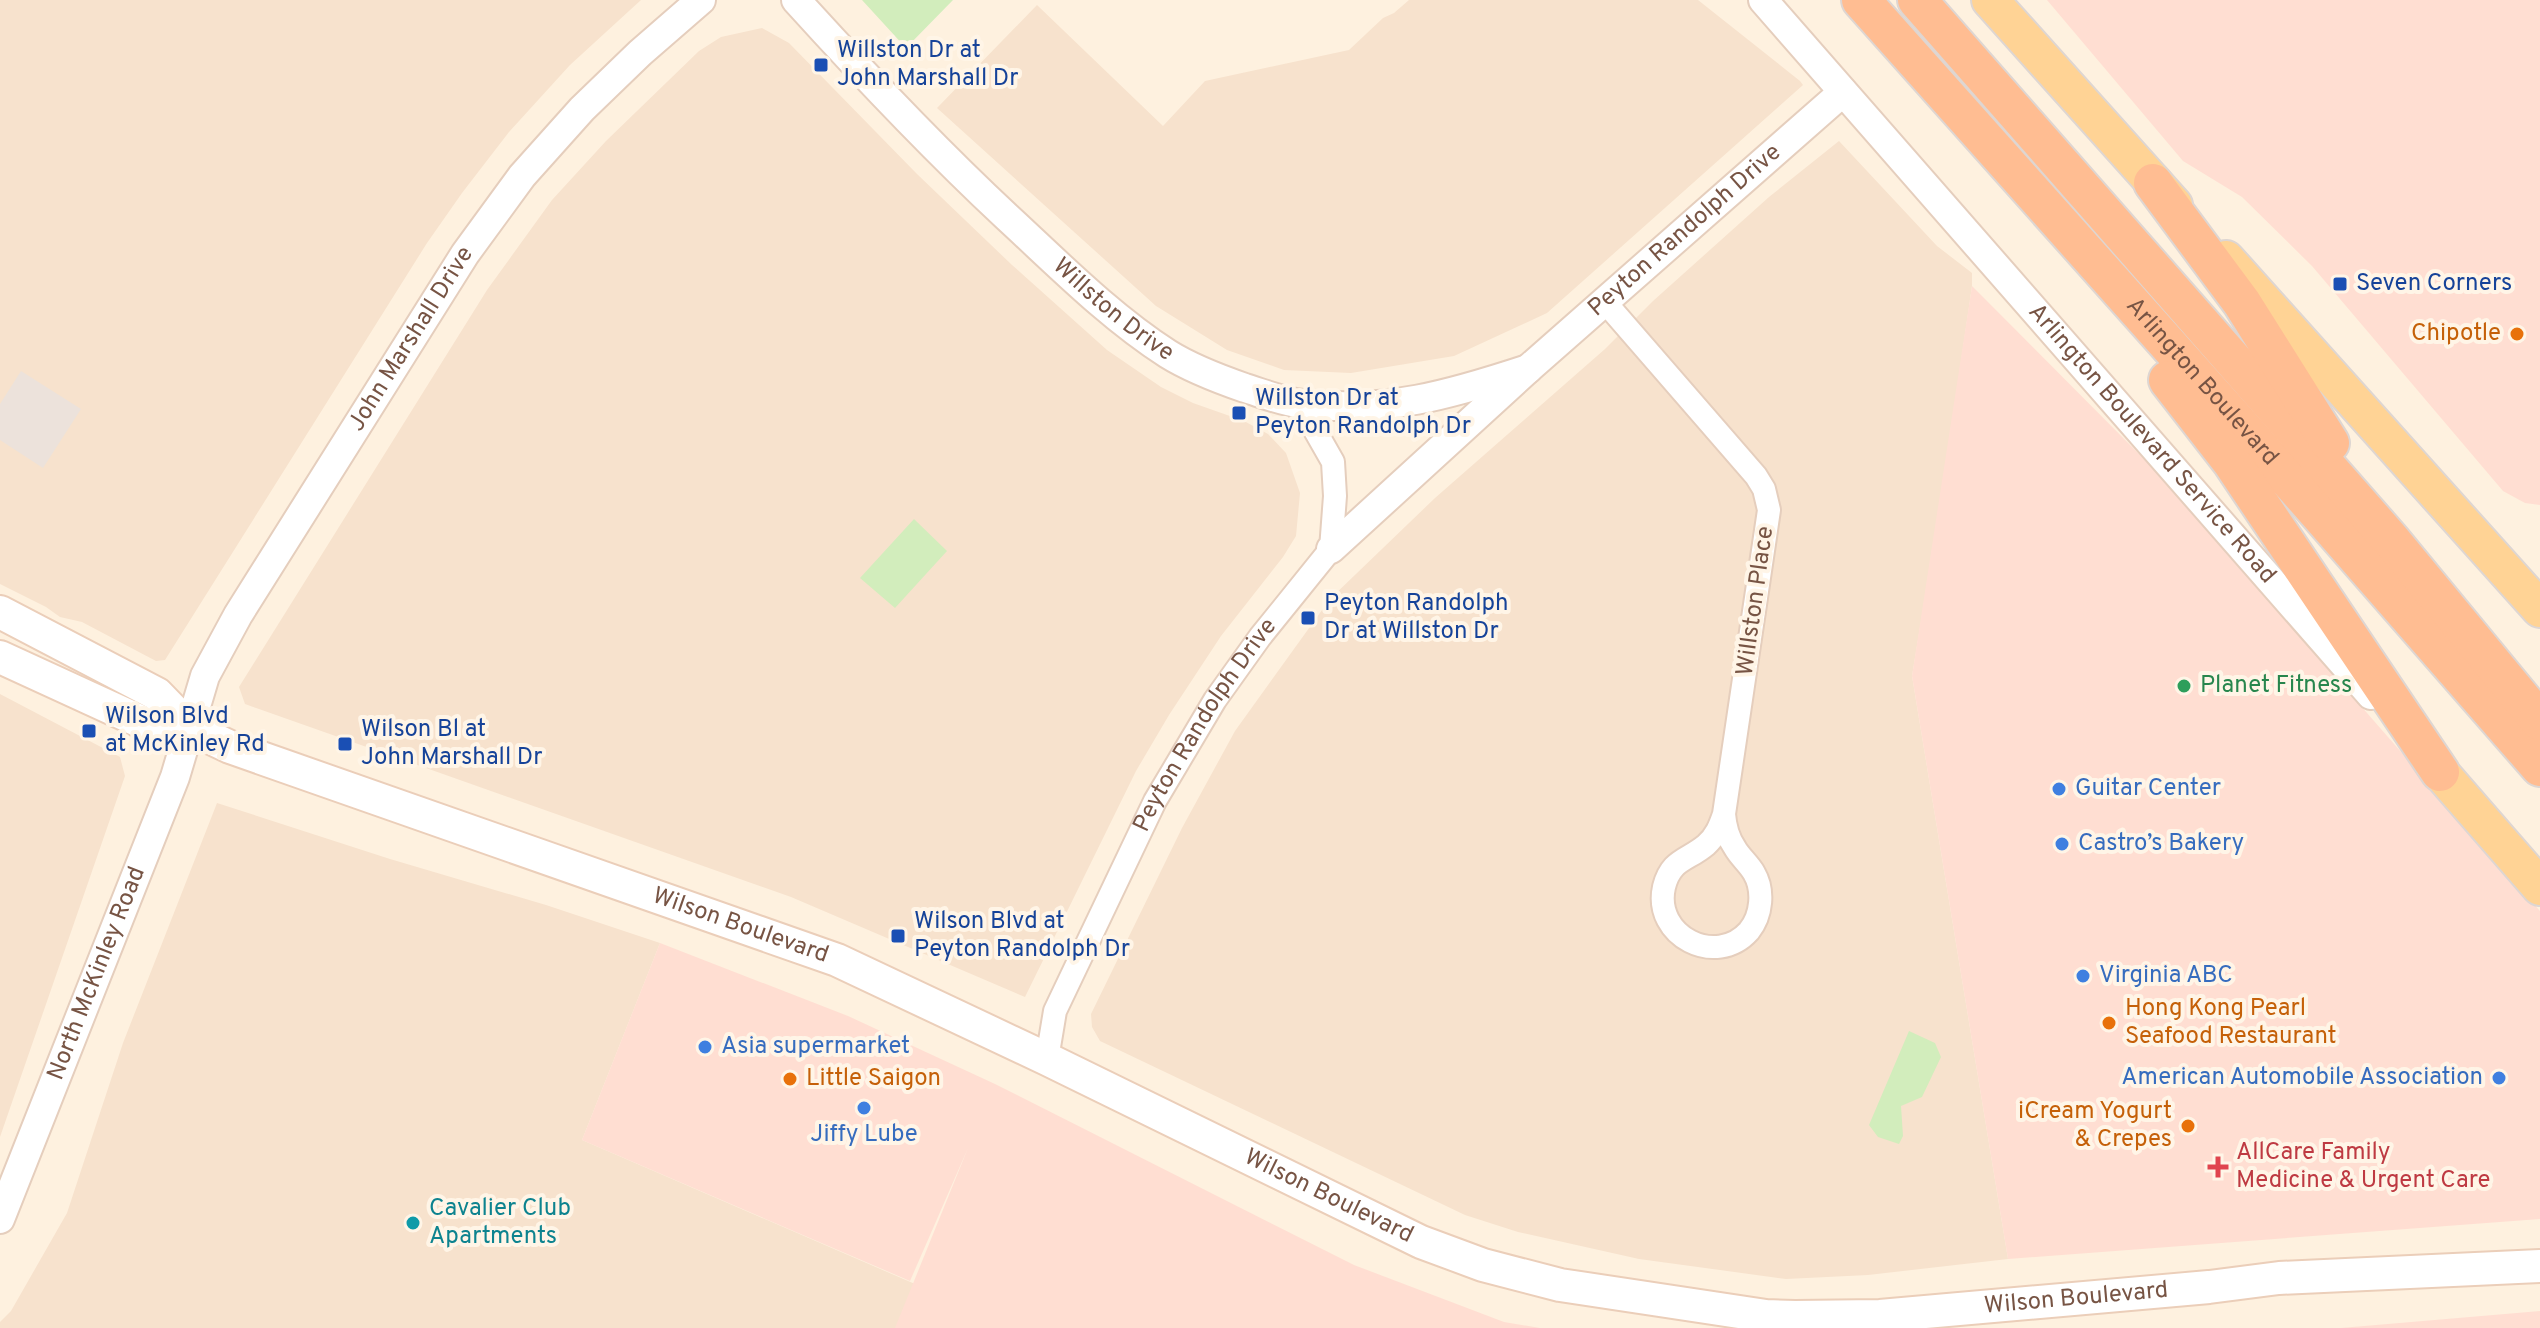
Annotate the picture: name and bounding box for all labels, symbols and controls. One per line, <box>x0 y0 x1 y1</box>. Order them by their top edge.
place label: Willston Dr at John Marshall Dr <box>837 36 1019 94</box>
marker: Willston Dr at John Marshall Dr <box>812 56 830 74</box>
street label: Peyton Randolph Drive <box>1582 138 1788 324</box>
street label: John Marshall Drive <box>342 241 481 437</box>
street label: Willston Drive <box>1046 252 1179 369</box>
place label: Seven Corners <box>2356 269 2512 299</box>
marker: Seven Corners <box>2331 275 2349 293</box>
street label: Arlington Boulevard <box>2119 292 2285 472</box>
street label: Arlington Boulevard Service Road <box>2021 298 2282 590</box>
place label: Chipotle <box>2411 319 2501 349</box>
marker: Chipotle <box>2508 325 2526 343</box>
place label: Willston Dr at Peyton Randolph Dr <box>1255 384 1471 442</box>
marker: Willston Dr at Peyton Randolph Dr <box>1230 404 1248 422</box>
street label: Willston Place <box>1731 524 1781 678</box>
place label: Peyton Randolph Dr at Willston Dr <box>1324 589 1509 647</box>
marker: Peyton Randolph Dr at Willston Dr <box>1299 609 1317 627</box>
street label: Peyton Randolph Drive <box>1127 612 1284 837</box>
place label: Planet Fitness <box>2200 671 2352 701</box>
marker: Planet Fitness <box>2175 677 2193 695</box>
place label: Wilson Blvd at McKinley Rd <box>105 702 265 760</box>
place label: Wilson Bl at John Marshall Dr <box>361 715 543 773</box>
marker: Wilson Blvd at McKinley Rd <box>80 722 98 740</box>
marker: Wilson Bl at John Marshall Dr <box>336 735 354 753</box>
place label: Guitar Center <box>2075 774 2221 804</box>
marker: Guitar Center <box>2050 780 2068 798</box>
place label: Castro’s Bakery <box>2078 829 2244 859</box>
marker: Castro’s Bakery <box>2053 835 2071 853</box>
street label: North McKinley Road <box>41 862 153 1085</box>
street label: Wilson Boulevard <box>648 881 832 971</box>
place label: Wilson Blvd at Peyton Randolph Dr <box>914 907 1130 965</box>
marker: Wilson Blvd at Peyton Randolph Dr <box>889 927 907 945</box>
place label: Virginia ABC <box>2099 961 2233 991</box>
marker: Virginia ABC <box>2074 967 2092 985</box>
place label: Hong Kong Pearl Seafood Restaurant <box>2125 994 2337 1052</box>
marker: Hong Kong Pearl Seafood Restaurant <box>2100 1014 2118 1032</box>
place label: Asia supermarket <box>721 1032 910 1062</box>
marker: Asia supermarket <box>696 1038 714 1056</box>
place label: American Automobile Association <box>2121 1063 2483 1093</box>
place label: Little Saigon <box>806 1064 941 1094</box>
marker: American Automobile Association <box>2490 1069 2508 1087</box>
marker: Little Saigon <box>781 1070 799 1088</box>
place label: iCream Yogurt & Crepes <box>2018 1097 2172 1155</box>
marker: Jiffy Lube <box>855 1099 873 1117</box>
marker: iCream Yogurt & Crepes <box>2179 1117 2197 1135</box>
place label: Jiffy Lube <box>810 1120 918 1150</box>
place label: AllCare Family Medicine & Urgent Care <box>2236 1138 2490 1196</box>
street label: Wilson Boulevard <box>1239 1143 1418 1251</box>
marker: AllCare Family Medicine & Urgent Care <box>2207 1156 2229 1178</box>
place label: Cavalier Club Apartments <box>429 1194 571 1252</box>
marker: Cavalier Club Apartments <box>404 1214 422 1232</box>
street label: Wilson Boulevard <box>1983 1276 2170 1322</box>

